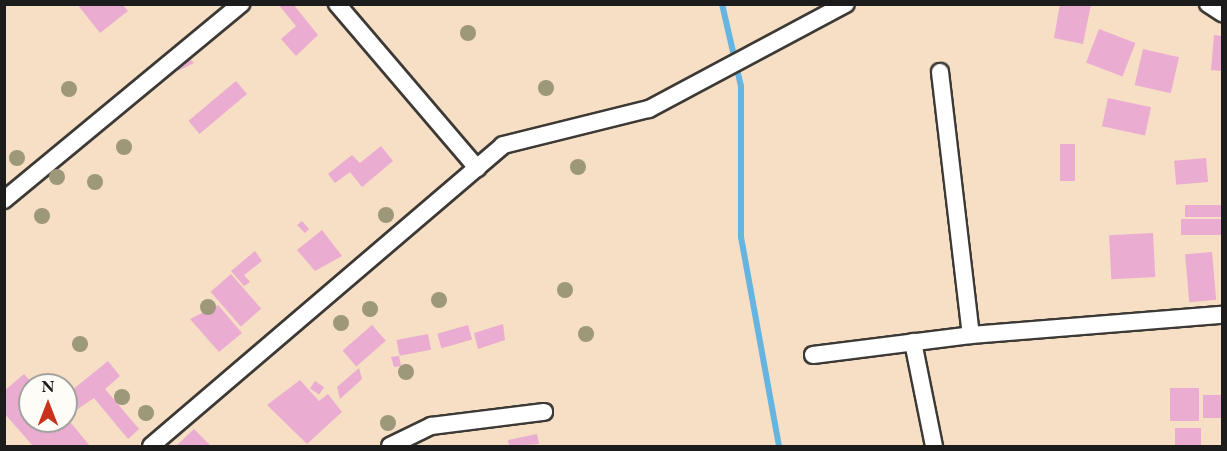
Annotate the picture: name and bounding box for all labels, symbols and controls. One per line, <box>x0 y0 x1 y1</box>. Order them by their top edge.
north arrow <box>18 373 78 433</box>
text: N <box>42 376 54 397</box>

